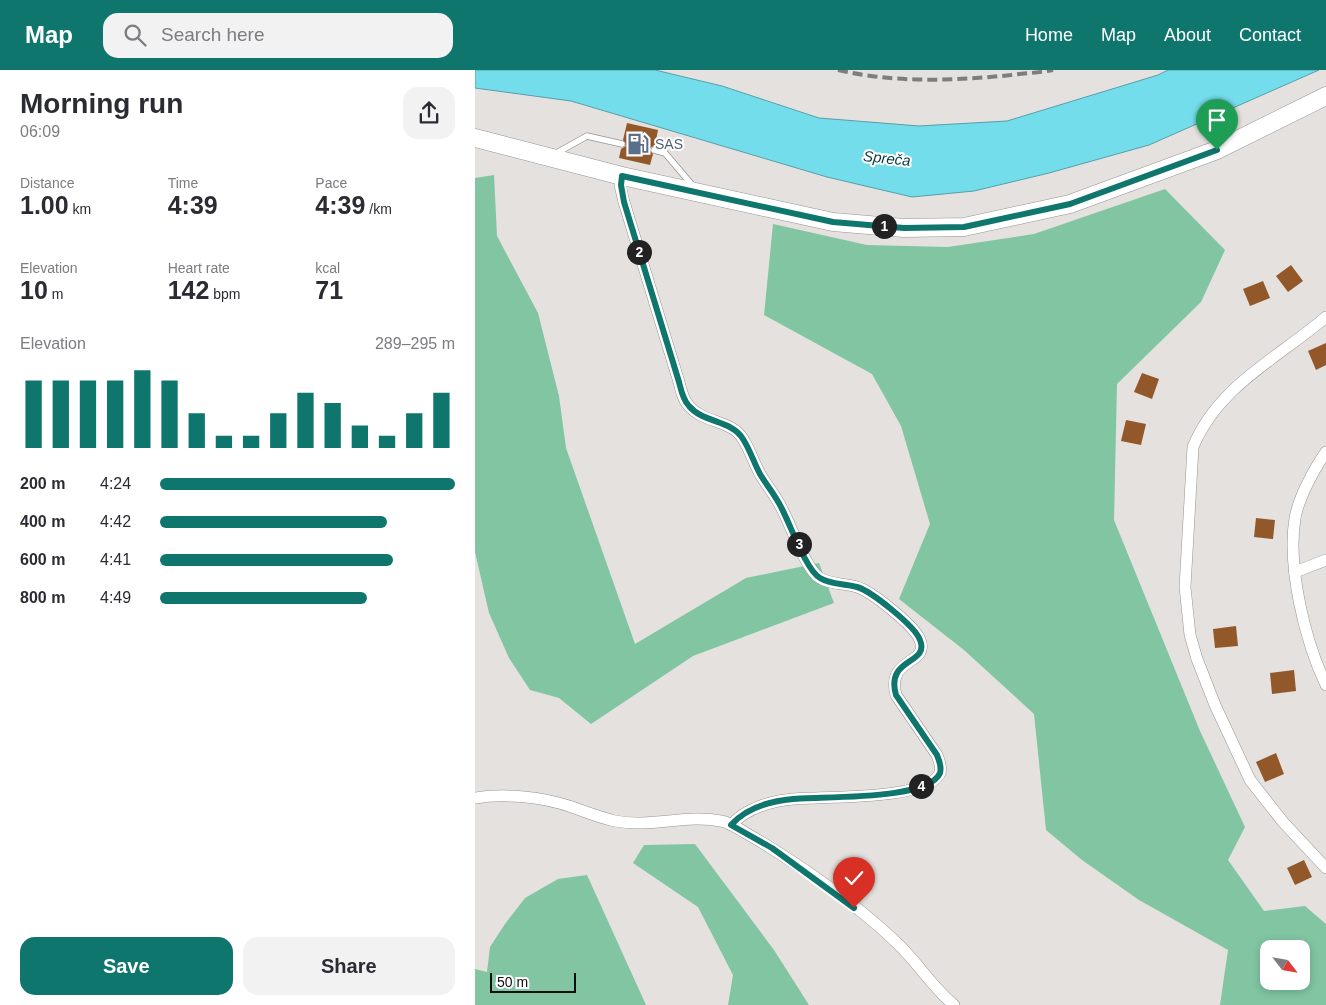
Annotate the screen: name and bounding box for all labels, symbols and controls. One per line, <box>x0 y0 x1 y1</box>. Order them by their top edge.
search box <box>103 13 453 58</box>
text: Map <box>25 21 73 48</box>
icon: search <box>121 21 149 49</box>
text: Search here <box>161 24 265 45</box>
text: Home <box>1025 25 1073 45</box>
text: Map <box>1101 25 1136 45</box>
text: About <box>1164 25 1211 45</box>
text: Contact <box>1239 25 1301 45</box>
button: share <box>403 87 455 139</box>
text: Morning run <box>20 88 183 119</box>
pin <box>1196 99 1238 150</box>
icon: arrive <box>1203 106 1231 134</box>
text: 06:09 <box>20 123 60 140</box>
fuel station icon: SAS <box>625 131 651 157</box>
place label: SAS <box>655 136 683 152</box>
water label: Spreča <box>862 147 912 169</box>
text: Distance <box>20 175 74 191</box>
text: Time <box>168 175 198 191</box>
text: Pace <box>315 175 347 191</box>
text: 1.00 <box>20 191 69 219</box>
text: 4:39 <box>168 191 218 219</box>
text: 4:39 <box>315 191 365 219</box>
text: km <box>69 201 91 217</box>
text: /km <box>365 201 392 217</box>
pin: 1 <box>871 214 897 238</box>
text: 1 <box>881 218 888 234</box>
pin: 2 <box>627 240 651 264</box>
text: 2 <box>636 244 643 260</box>
text: Elevation <box>20 260 78 276</box>
text: Heart rate <box>168 260 230 276</box>
text: kcal <box>315 260 340 276</box>
text: 10 <box>20 276 48 304</box>
text: 142 <box>168 276 209 304</box>
text: 71 <box>315 276 343 304</box>
text: m <box>48 286 63 302</box>
text: bpm <box>209 286 241 302</box>
text: Elevation <box>20 335 86 352</box>
text: 289–295 m <box>375 335 455 352</box>
text: 200 m <box>20 475 65 492</box>
text: 4:24 <box>100 475 131 492</box>
text: 400 m <box>20 513 65 530</box>
text: 4:42 <box>100 513 131 530</box>
pin: 3 <box>787 532 811 556</box>
text: 3 <box>796 536 803 552</box>
text: 600 m <box>20 551 65 568</box>
text: 4:41 <box>100 551 131 568</box>
text: 800 m <box>20 589 65 606</box>
text: 4:49 <box>100 589 131 606</box>
pin: 4 <box>909 774 933 798</box>
text: 4 <box>918 778 925 794</box>
pin <box>833 857 875 908</box>
icon: check <box>840 864 868 892</box>
button: Save <box>20 937 233 995</box>
button: Share <box>243 937 455 995</box>
north arrow <box>1260 940 1310 990</box>
map controls <box>1260 940 1310 990</box>
scale bar <box>490 970 576 993</box>
text: 50 m <box>497 974 528 990</box>

